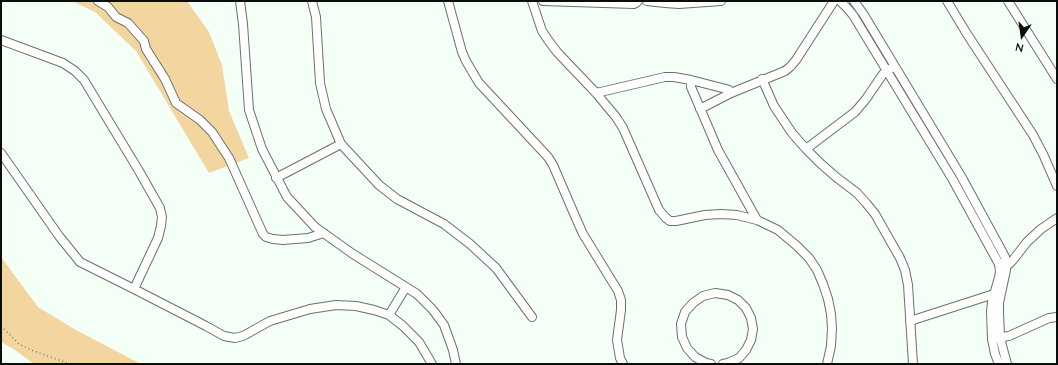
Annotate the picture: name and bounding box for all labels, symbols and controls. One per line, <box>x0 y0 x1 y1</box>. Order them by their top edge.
north arrow <box>1002 16 1042 56</box>
text: N <box>1014 40 1025 55</box>

